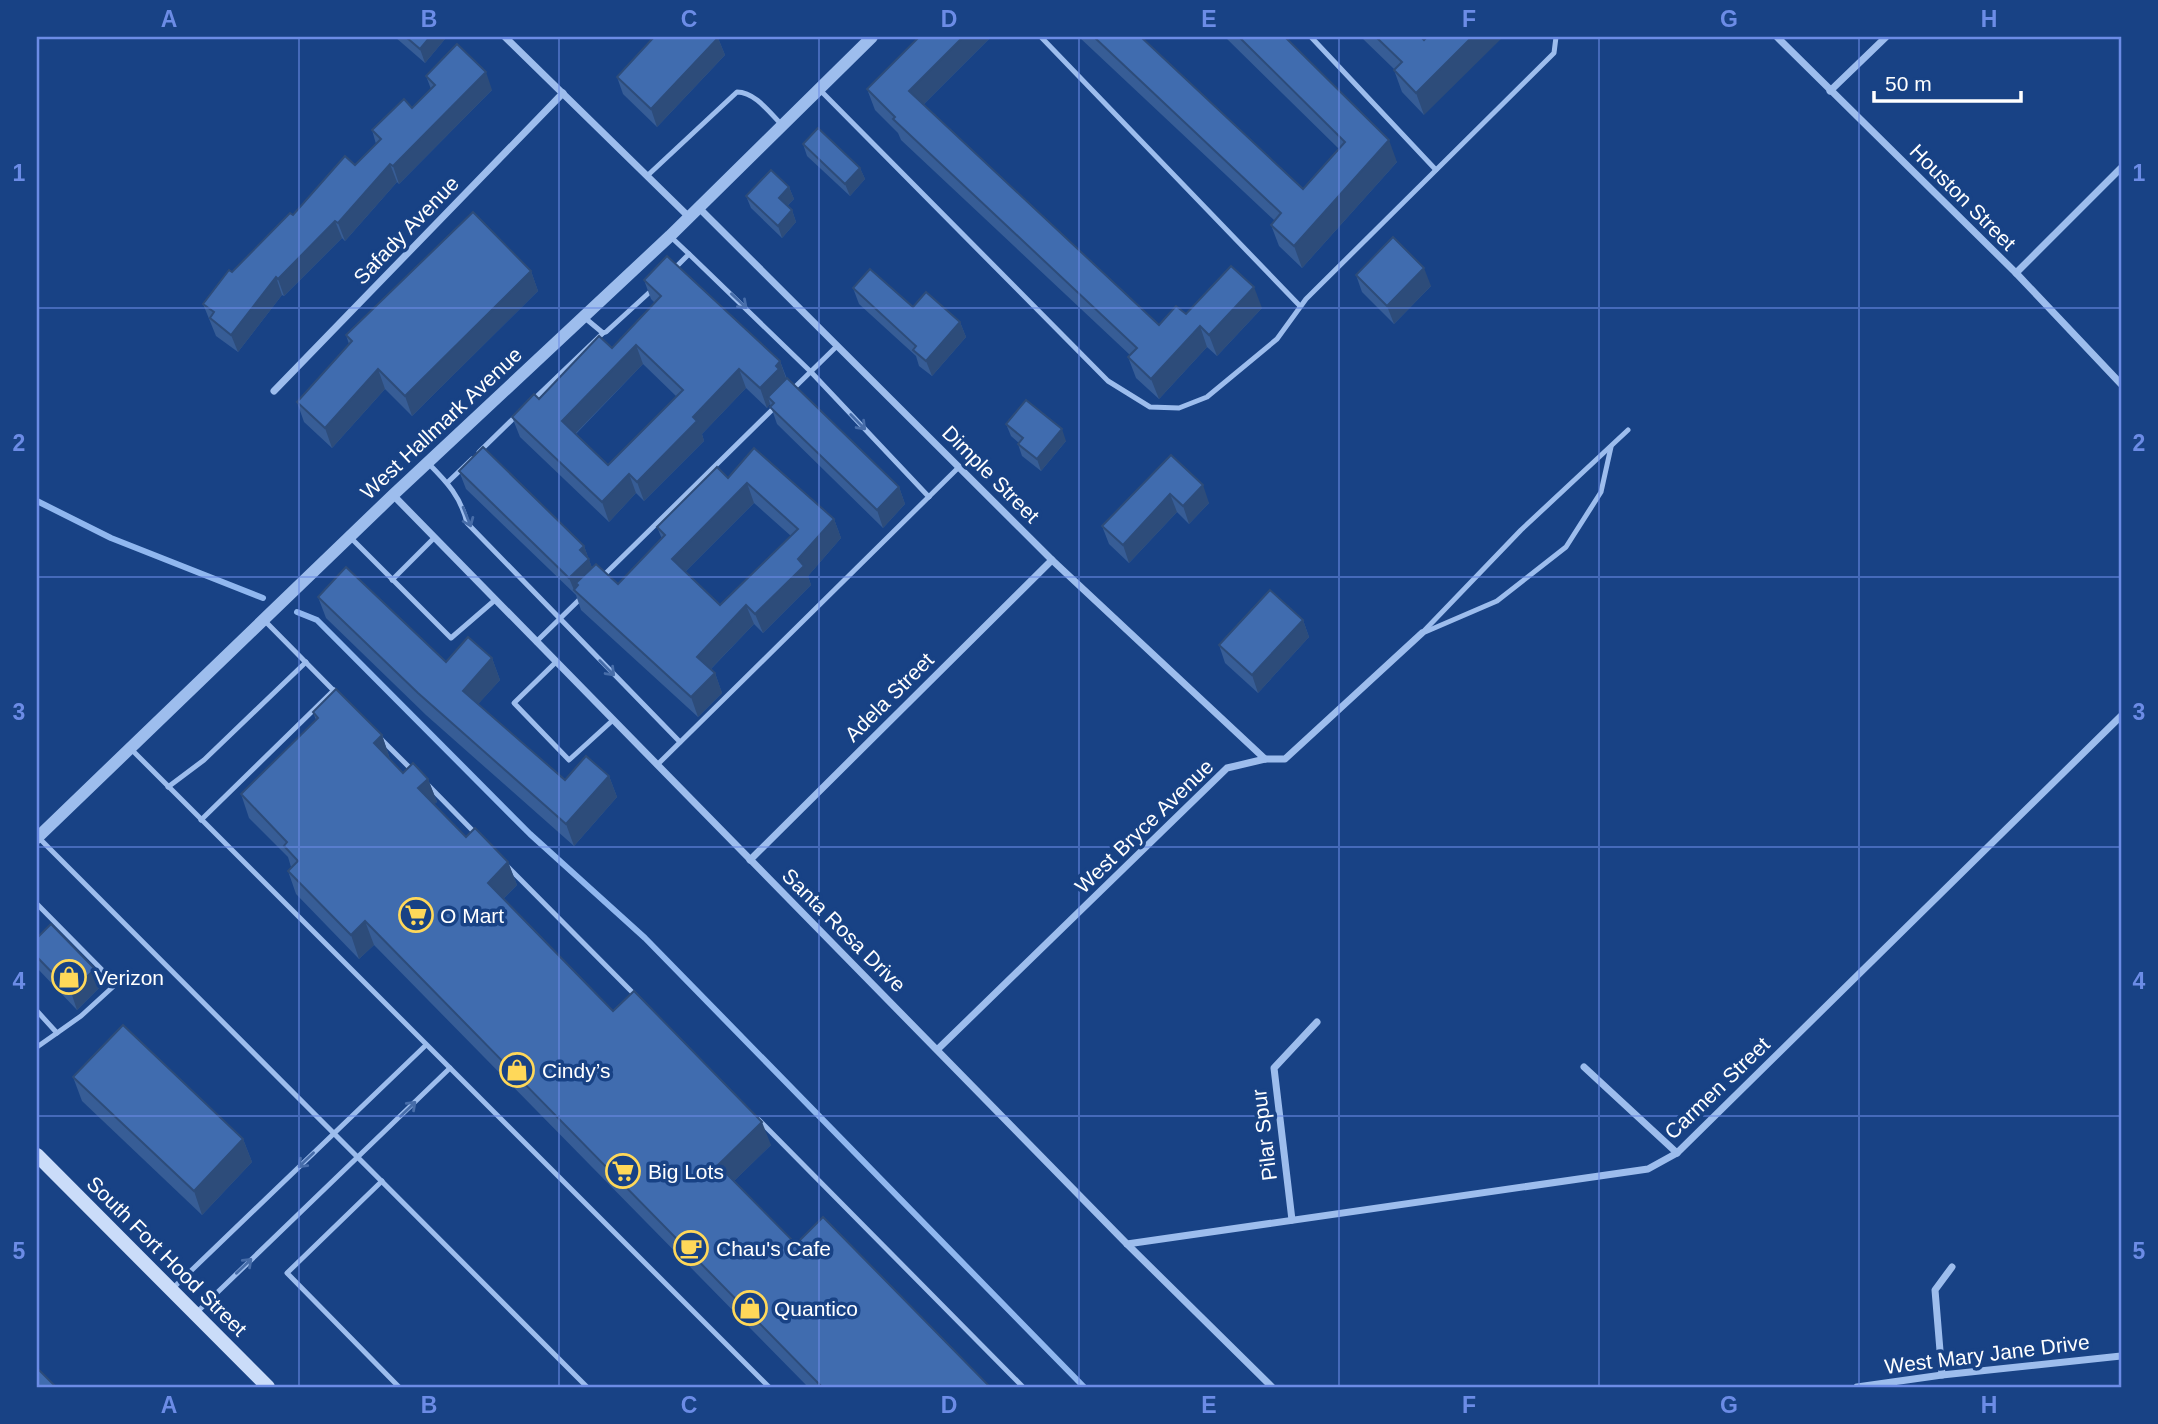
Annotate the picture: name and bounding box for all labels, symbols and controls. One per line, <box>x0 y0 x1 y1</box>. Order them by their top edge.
text: A <box>161 6 177 32</box>
text: B <box>421 6 437 32</box>
text: C <box>681 6 697 32</box>
text: D <box>941 6 957 32</box>
text: E <box>1201 6 1217 32</box>
text: F <box>1462 6 1476 32</box>
text: G <box>1720 6 1738 32</box>
text: H <box>1981 6 1997 32</box>
scale bar <box>1874 60 2022 104</box>
text: 50 m <box>1885 72 1932 95</box>
street label: Houston Street <box>1905 139 2021 255</box>
text: 1 <box>13 160 26 186</box>
text: 1 <box>2133 160 2146 186</box>
street label: Safady Avenue <box>349 171 463 289</box>
one-way arrow <box>730 292 747 309</box>
street label: West Hallmark Avenue <box>356 342 526 504</box>
one-way arrow <box>849 413 866 430</box>
street label: Dimple Street <box>938 421 1044 527</box>
text: 2 <box>13 430 25 456</box>
text: 2 <box>2133 430 2145 456</box>
one-way arrow <box>461 506 474 527</box>
street label: Adela Street <box>840 648 938 746</box>
one-way arrow <box>599 659 616 676</box>
text: 3 <box>13 699 25 725</box>
text: 3 <box>2133 699 2145 725</box>
street label: West Bryce Avenue <box>1070 754 1218 898</box>
street label: Santa Rosa Drive <box>778 864 910 996</box>
supermarket icon: O Mart <box>397 896 435 934</box>
place label: O Mart <box>440 904 504 927</box>
shop icon: Verizon <box>50 958 88 996</box>
place label: Verizon <box>94 966 164 989</box>
text: 4 <box>13 968 26 994</box>
text: 4 <box>2133 968 2146 994</box>
street label: Carmen Street <box>1660 1032 1774 1144</box>
shop icon: Cindy’s <box>498 1051 536 1089</box>
place label: Cindy’s <box>542 1059 610 1082</box>
street label: Pilar Spur <box>1247 1088 1281 1182</box>
one-way arrow <box>399 1100 416 1117</box>
one-way arrow <box>298 1151 315 1168</box>
supermarket icon: Big Lots <box>604 1152 642 1190</box>
place label: Big Lots <box>648 1160 724 1183</box>
street label: South Fort Hood Street <box>83 1172 252 1341</box>
cafe icon: Chau's Cafe <box>672 1229 710 1267</box>
place label: Chau's Cafe <box>716 1237 831 1260</box>
text: 5 <box>13 1238 26 1264</box>
text: 5 <box>2133 1238 2146 1264</box>
one-way arrow <box>235 1258 252 1275</box>
shop icon: Quantico <box>731 1289 769 1327</box>
place label: Quantico <box>774 1297 858 1320</box>
street label: West Mary Jane Drive <box>1883 1330 2091 1378</box>
text: A <box>161 1392 177 1418</box>
text: B <box>421 1392 437 1418</box>
text: C <box>681 1392 697 1418</box>
text: D <box>941 1392 957 1418</box>
text: E <box>1201 1392 1217 1418</box>
text: F <box>1462 1392 1476 1418</box>
text: G <box>1720 1392 1738 1418</box>
text: H <box>1981 1392 1997 1418</box>

